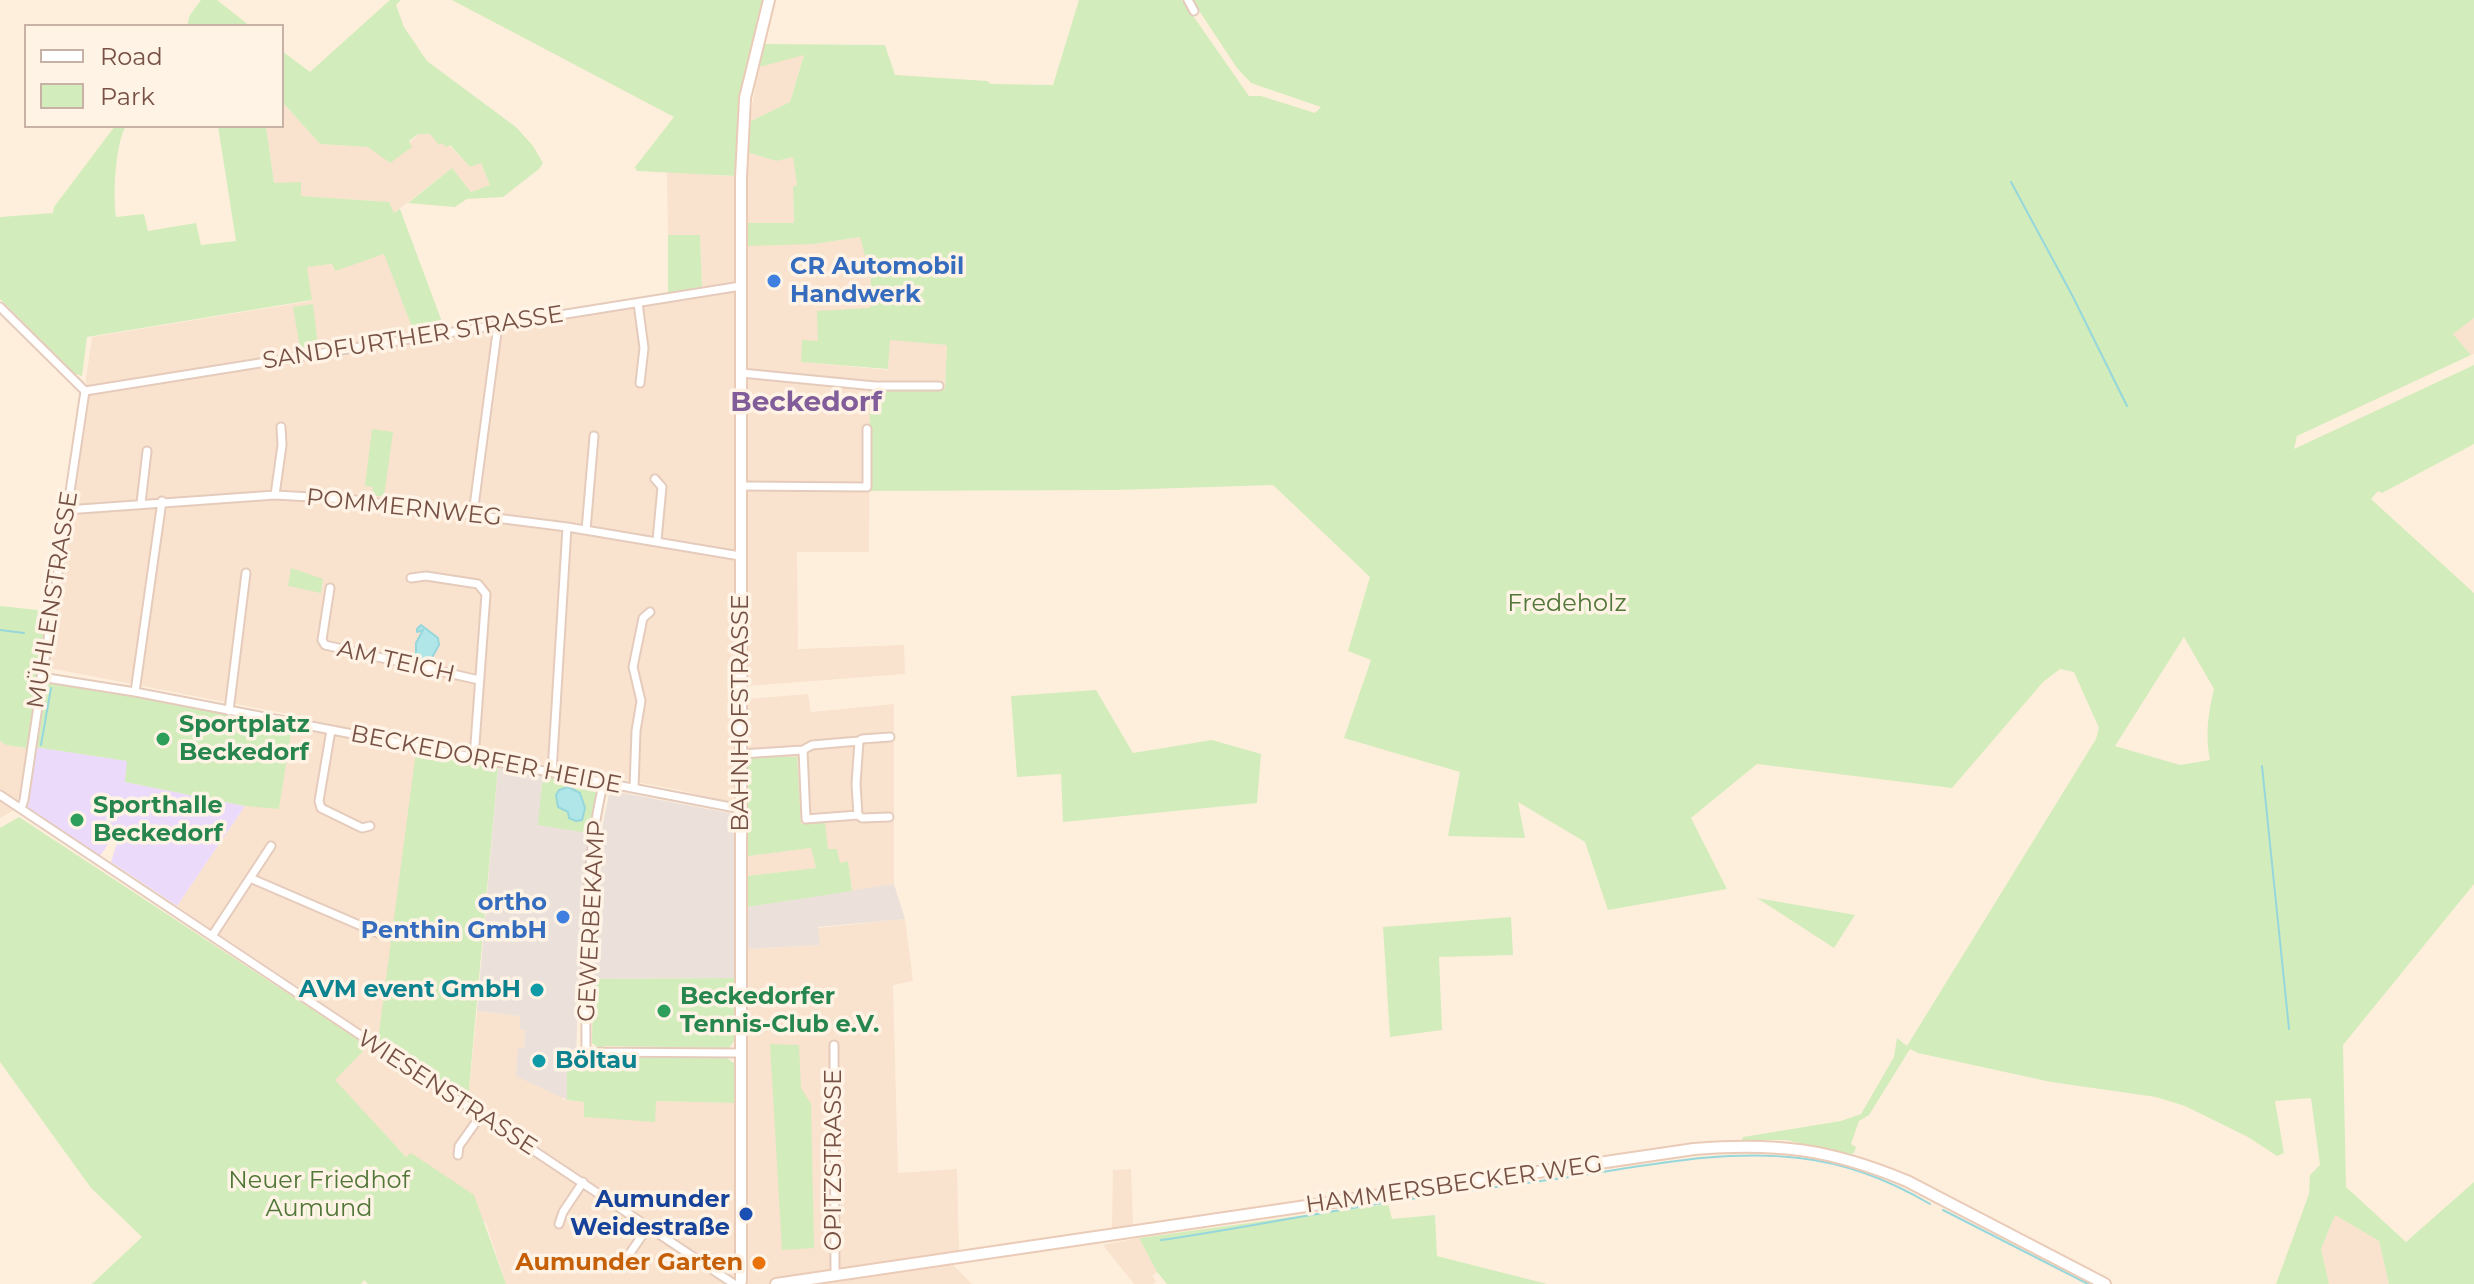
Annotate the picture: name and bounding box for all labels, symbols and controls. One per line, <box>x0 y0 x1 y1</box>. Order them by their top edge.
legend <box>24 24 284 128</box>
text: Road <box>100 42 163 71</box>
text: Park <box>100 82 155 111</box>
place label: CR Automobil Handwerk <box>790 253 964 309</box>
marker: CR Automobil Handwerk <box>765 272 783 290</box>
street label: SANDFURTHER STRASSE <box>261 300 565 376</box>
district label: Beckedorf <box>730 386 882 420</box>
street label: POMMERNWEG <box>305 483 503 533</box>
street label: MÜHLENSTRASSE <box>22 489 84 711</box>
park label: Fredeholz <box>1507 590 1627 618</box>
street label: BAHNHOFSTRASSE <box>727 594 755 832</box>
street label: AM TEICH <box>334 634 458 690</box>
place label: Sportplatz Beckedorf <box>179 711 310 767</box>
street label: BECKEDORFER HEIDE <box>348 720 624 800</box>
marker: Sportplatz Beckedorf <box>154 730 172 748</box>
place label: Sporthalle Beckedorf <box>93 792 223 848</box>
marker: Sporthalle Beckedorf <box>68 811 86 829</box>
street label: GEWERBEKAMP <box>572 819 612 1023</box>
place label: ortho Penthin GmbH <box>361 889 547 945</box>
marker: ortho Penthin GmbH <box>554 908 572 926</box>
place label: AVM event GmbH <box>299 976 521 1004</box>
marker: AVM event GmbH <box>528 981 546 999</box>
place label: Beckedorfer Tennis-Club e.V. <box>680 983 879 1039</box>
marker: Beckedorfer Tennis-Club e.V. <box>655 1002 673 1020</box>
street label: WIESENSTRASSE <box>352 1024 542 1162</box>
place label: Böltau <box>555 1047 638 1075</box>
marker: Böltau <box>530 1052 548 1070</box>
street label: OPITZSTRASSE <box>820 1069 848 1251</box>
street label: HAMMERSBECKER WEG <box>1304 1150 1604 1220</box>
park label: Neuer Friedhof Aumund <box>228 1167 410 1223</box>
place label: Aumunder Weidestraße <box>570 1186 730 1242</box>
marker: Aumunder Weidestraße <box>737 1205 755 1223</box>
place label: Aumunder Garten <box>515 1249 743 1277</box>
marker: Aumunder Garten <box>750 1254 768 1272</box>

